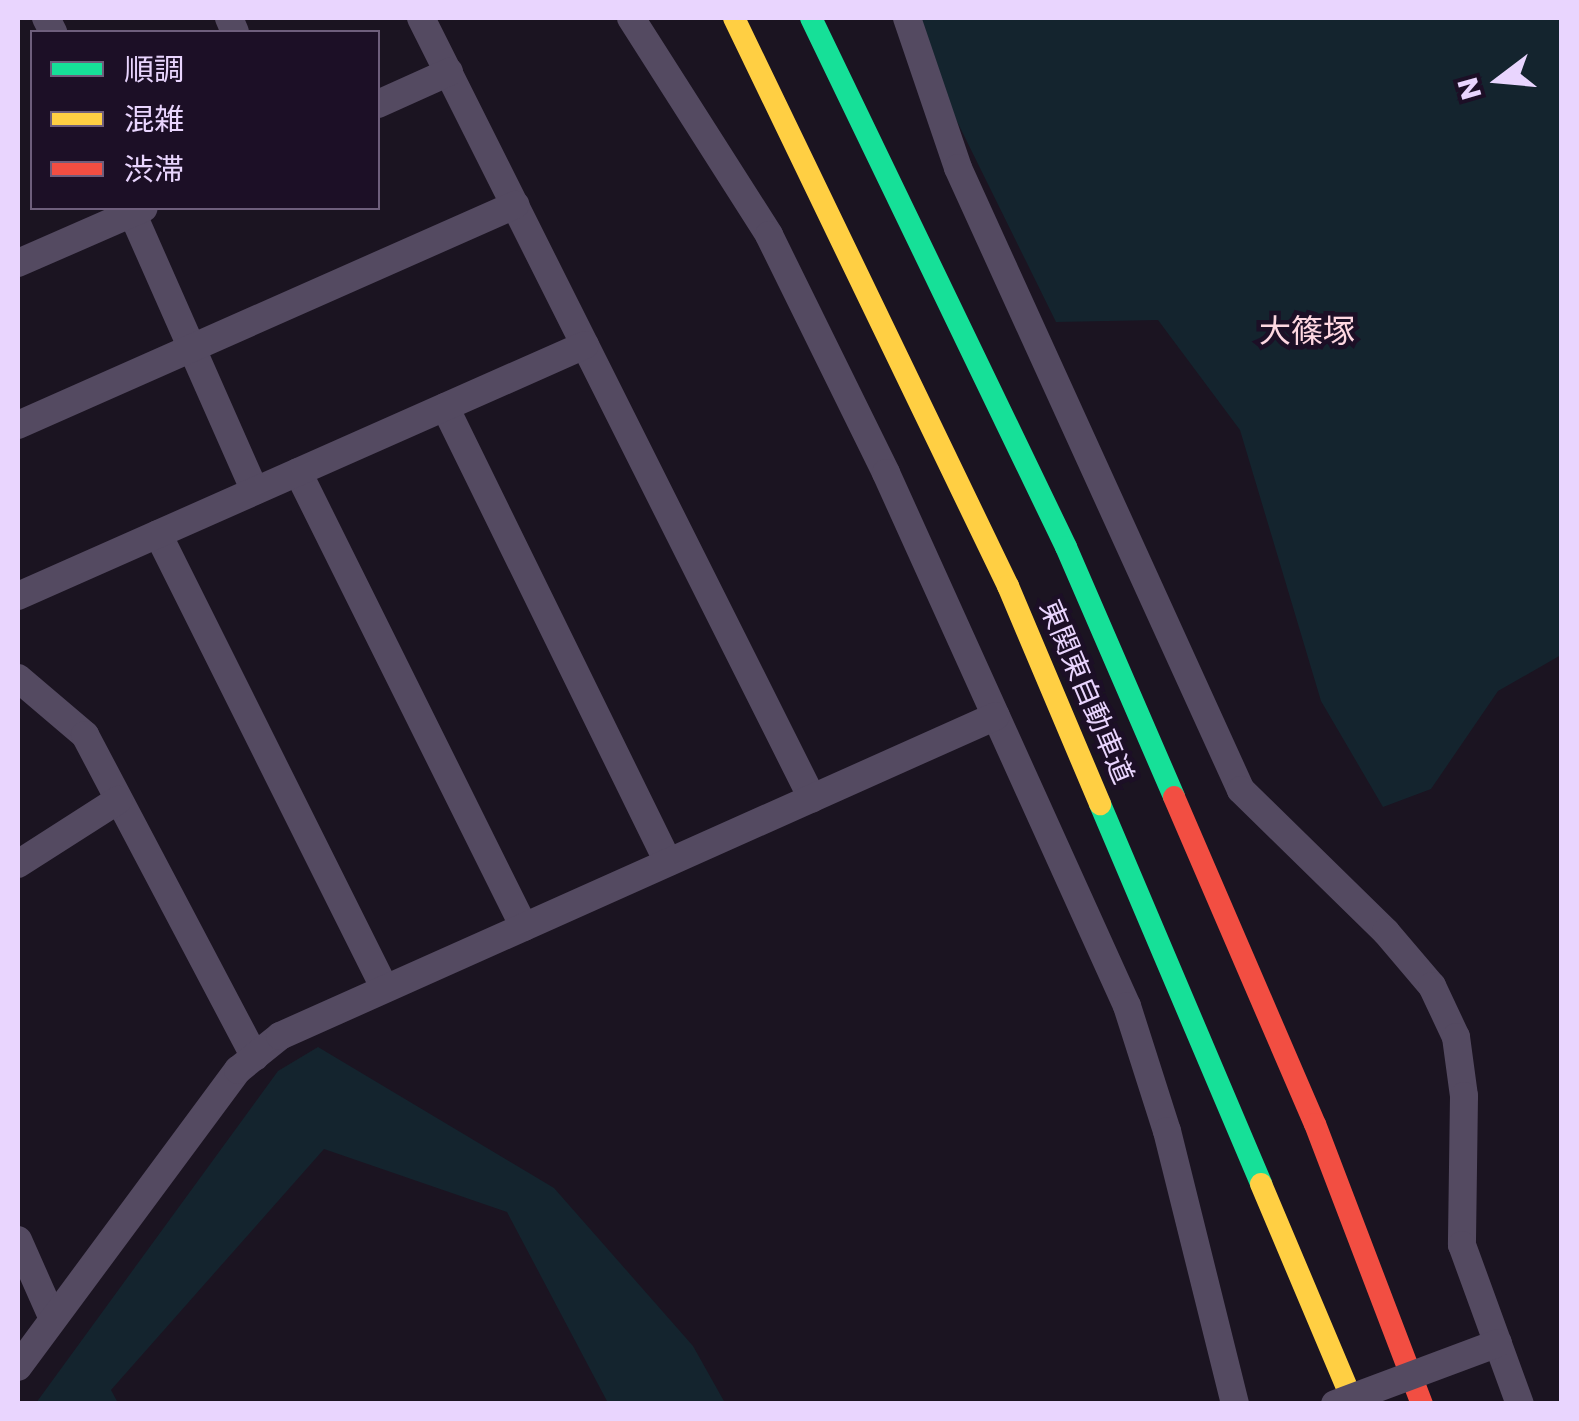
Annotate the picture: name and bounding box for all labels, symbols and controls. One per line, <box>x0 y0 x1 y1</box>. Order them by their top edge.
legend <box>30 30 380 210</box>
north arrow <box>1449 30 1549 130</box>
text: 順調 <box>124 48 184 91</box>
text: N <box>1448 73 1491 104</box>
text: 混雑 <box>124 98 184 141</box>
text: 渋滞 <box>124 148 184 191</box>
district label: 大篠塚 <box>1259 312 1355 350</box>
street label: 東関東自動車道 <box>1032 595 1140 789</box>

